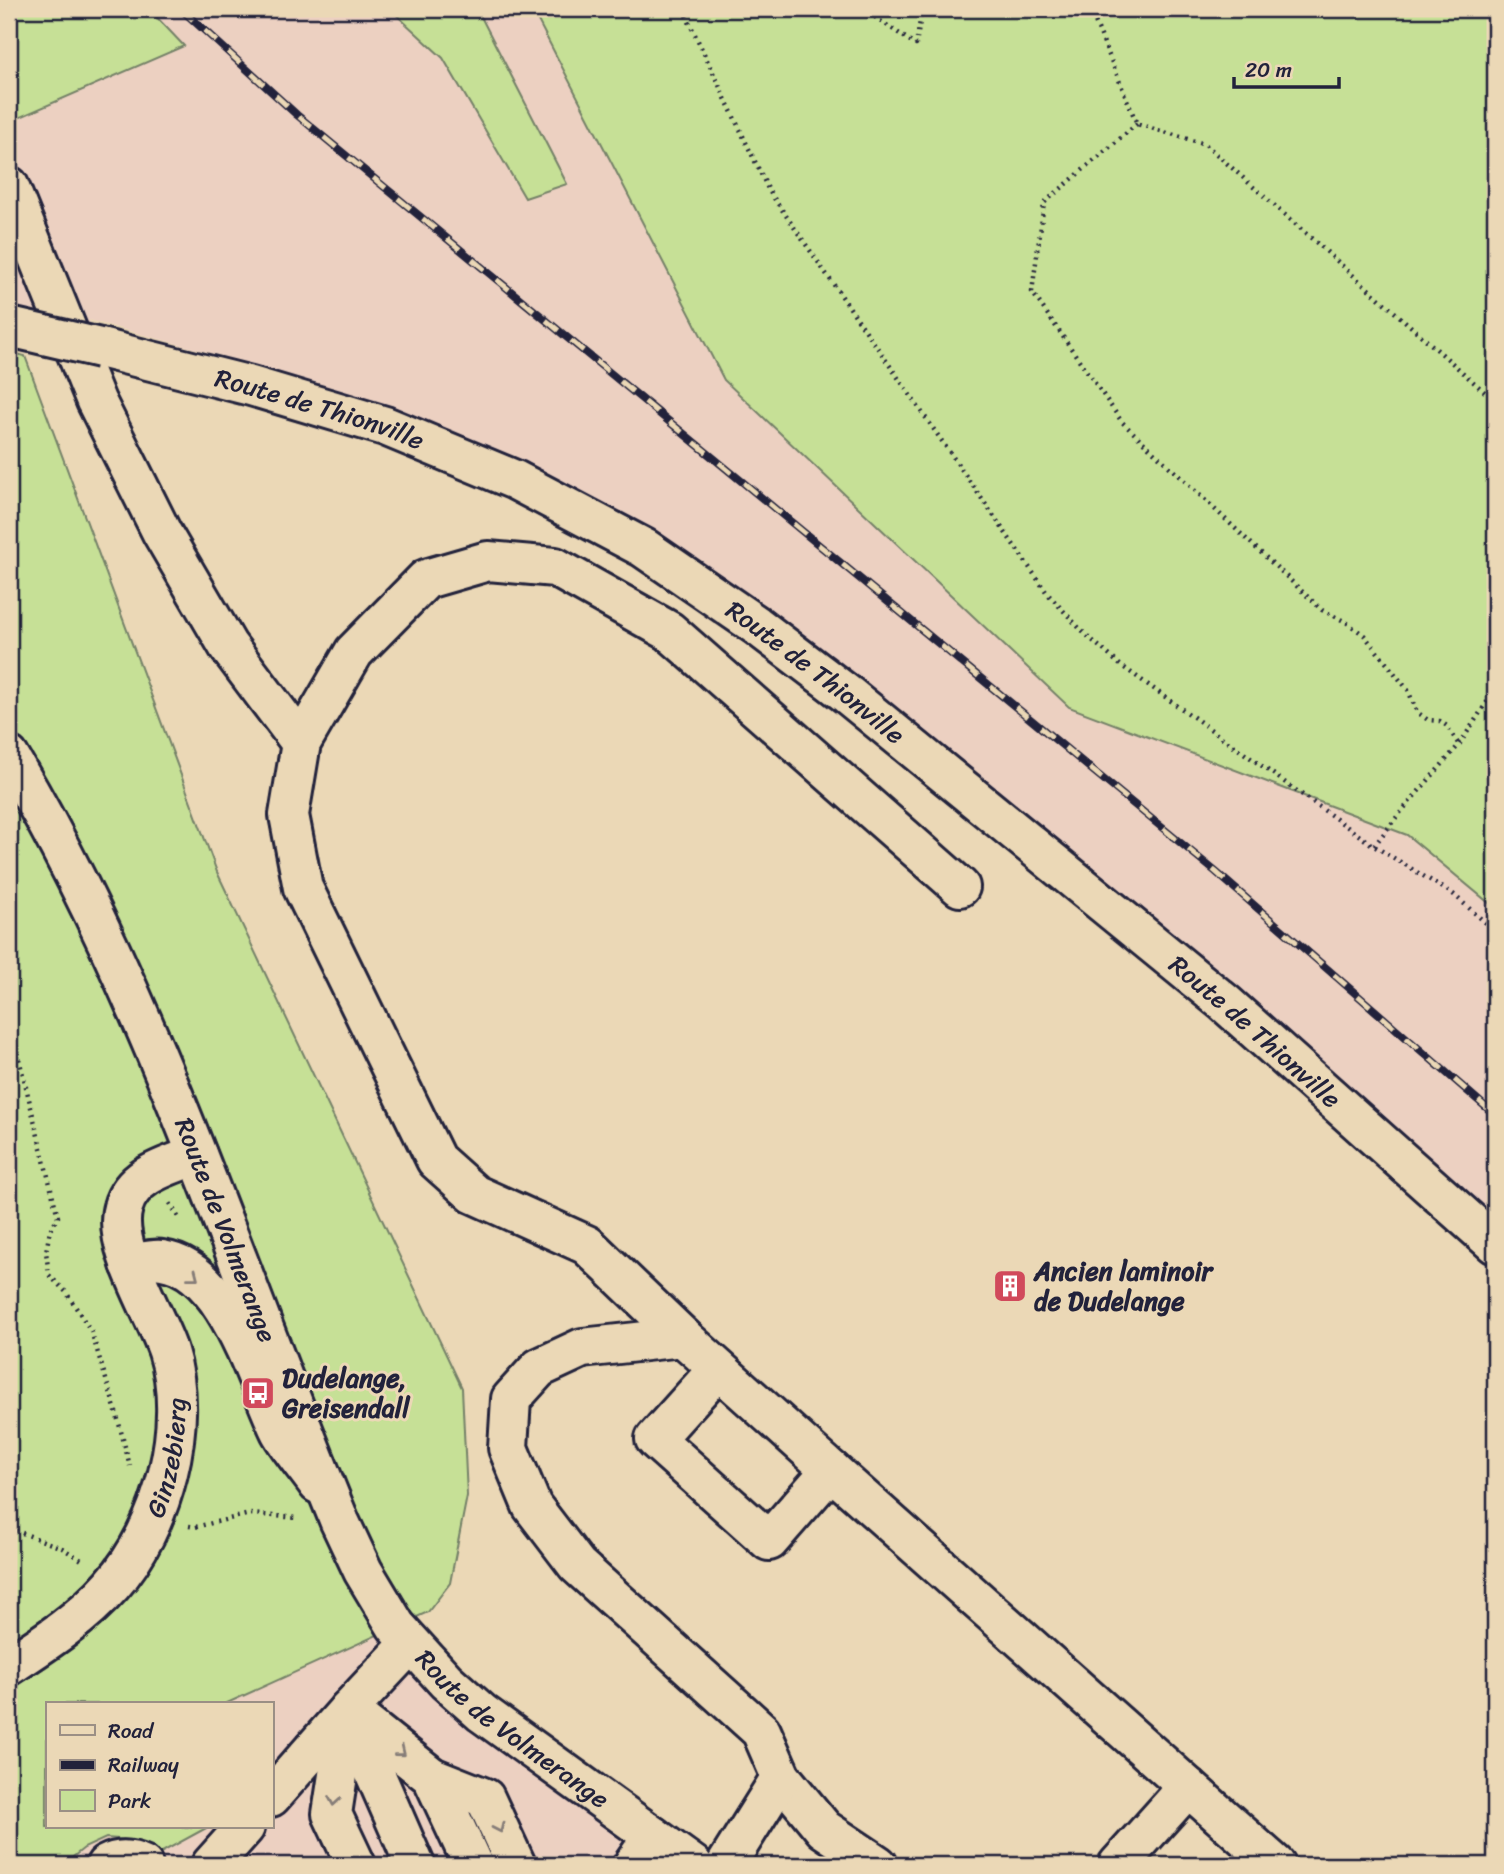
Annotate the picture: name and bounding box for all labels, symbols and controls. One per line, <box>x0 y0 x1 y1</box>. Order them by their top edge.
scale bar <box>1234 46 1340 90</box>
text: 20 m <box>1245 51 1292 89</box>
street label: Route de Thionville <box>210 355 432 463</box>
street label: Route de Thionville <box>716 588 916 756</box>
street label: Route de Thionville <box>1159 943 1352 1120</box>
street label: Route de Volmerange <box>162 1110 290 1349</box>
place label: Ancien laminoir de Dudelange <box>1033 1248 1215 1324</box>
one-way arrow <box>186 1267 199 1280</box>
building icon: Ancien laminoir de Dudelange <box>991 1267 1029 1305</box>
place label: Dudelange, Greisendall <box>282 1355 411 1431</box>
bus stop icon: Dudelange, Greisendall <box>239 1374 277 1412</box>
street label: Ginzebierg <box>132 1397 199 1525</box>
street label: Route de Volmerange <box>404 1638 620 1821</box>
legend <box>46 1702 273 1828</box>
text: Road <box>108 1712 155 1750</box>
one-way arrow <box>393 1744 406 1757</box>
text: Railway <box>108 1746 179 1784</box>
text: Park <box>108 1782 151 1820</box>
one-way arrow <box>327 1795 342 1807</box>
one-way arrow <box>490 1821 504 1833</box>

